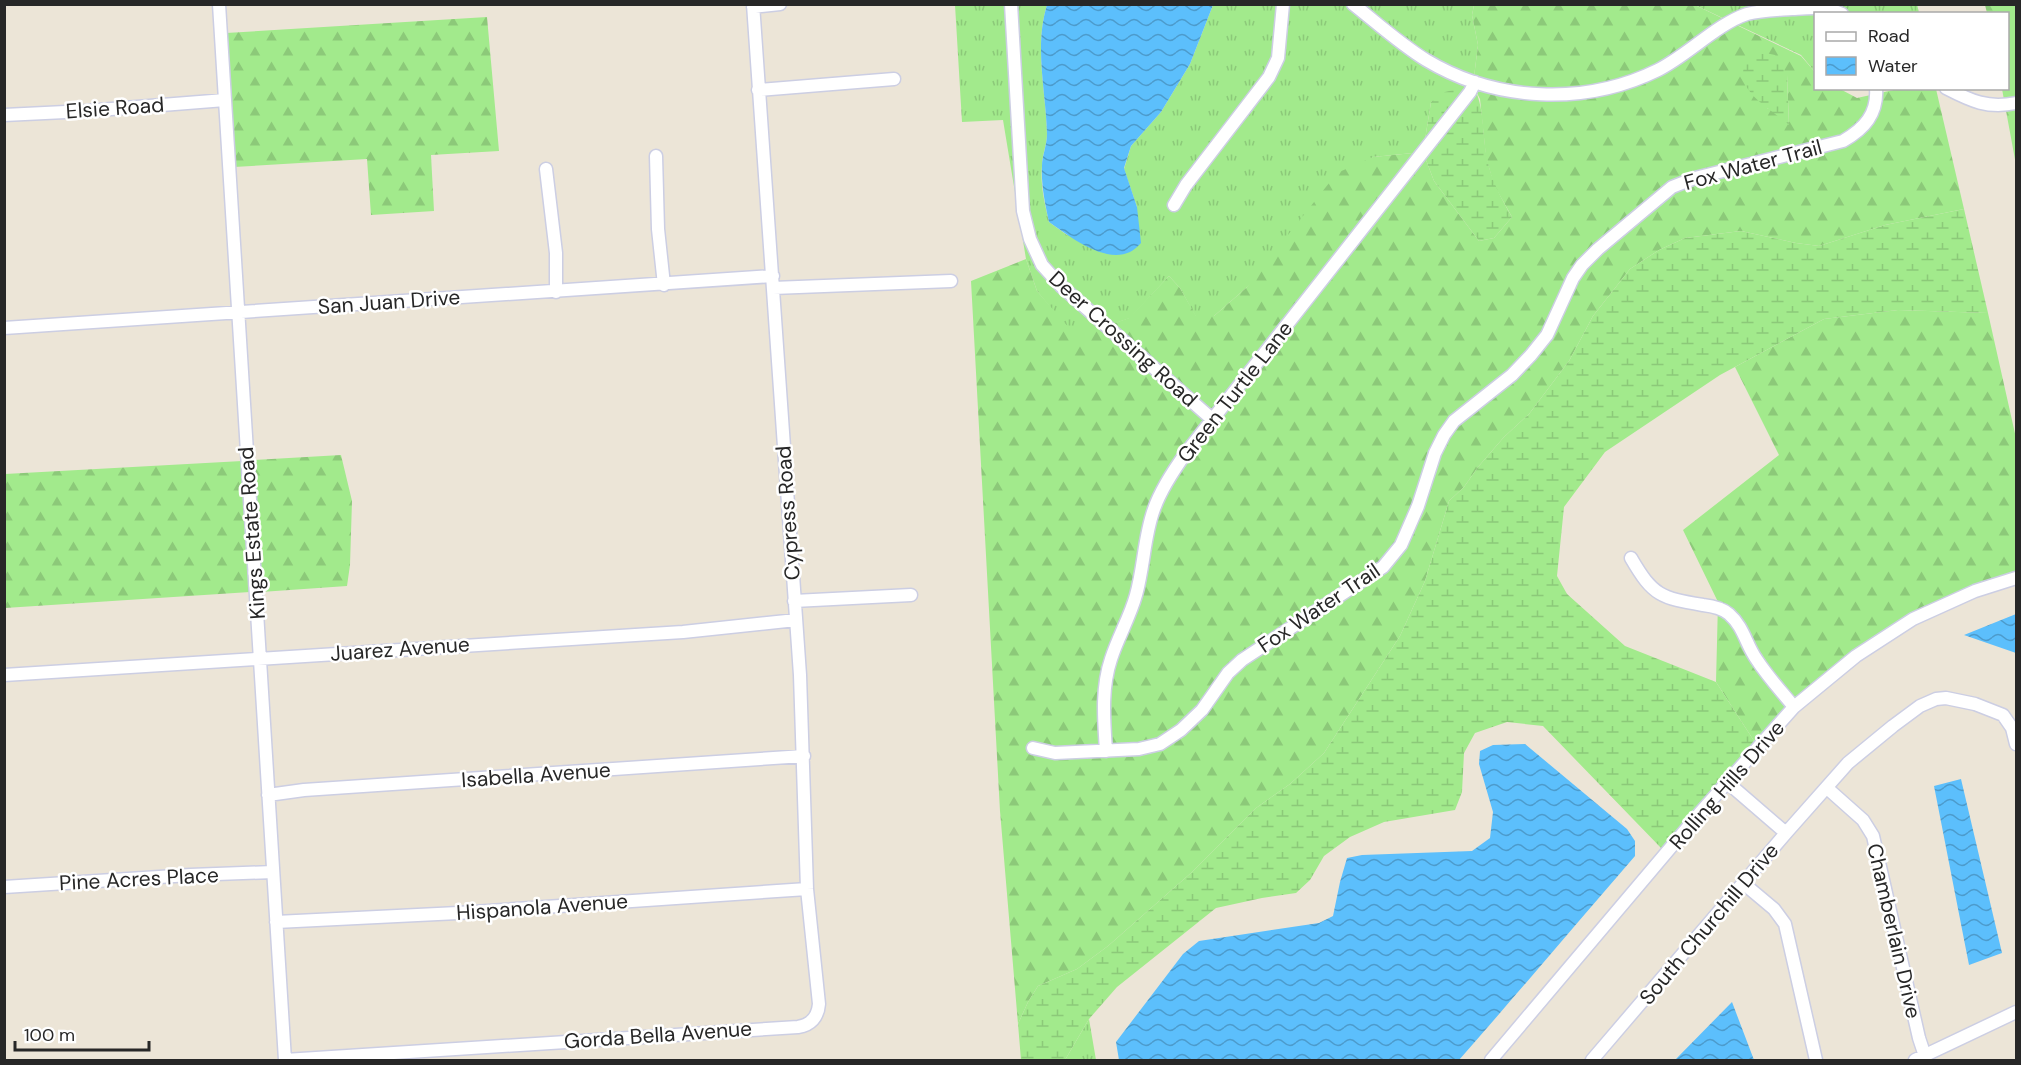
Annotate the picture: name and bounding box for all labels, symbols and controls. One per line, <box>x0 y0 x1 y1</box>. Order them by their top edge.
legend <box>1814 12 2009 90</box>
text: Road <box>1868 24 1910 48</box>
text: Water <box>1868 54 1918 78</box>
street label: Elsie Road <box>65 91 165 125</box>
street label: Fox Water Trail <box>1681 133 1825 197</box>
street label: Deer Crossing Road <box>1043 265 1203 413</box>
street label: San Juan Drive <box>317 283 461 321</box>
street label: Green Turtle Lane <box>1171 315 1299 468</box>
street label: Cypress Road <box>769 445 807 581</box>
street label: Kings Estate Road <box>232 446 272 620</box>
street label: Fox Water Trail <box>1252 557 1386 659</box>
street label: Juarez Avenue <box>329 630 471 668</box>
street label: Rolling Hills Drive <box>1663 714 1791 856</box>
street label: Isabella Avenue <box>460 756 612 794</box>
street label: South Churchill Drive <box>1633 837 1785 1011</box>
street label: Chamberlain Drive <box>1860 841 1928 1021</box>
street label: Pine Acres Place <box>58 861 220 897</box>
street label: Hispanola Avenue <box>455 887 629 927</box>
scale bar <box>15 1014 148 1052</box>
street label: Gorda Bella Avenue <box>563 1014 753 1056</box>
text: 100 m <box>24 1023 75 1047</box>

